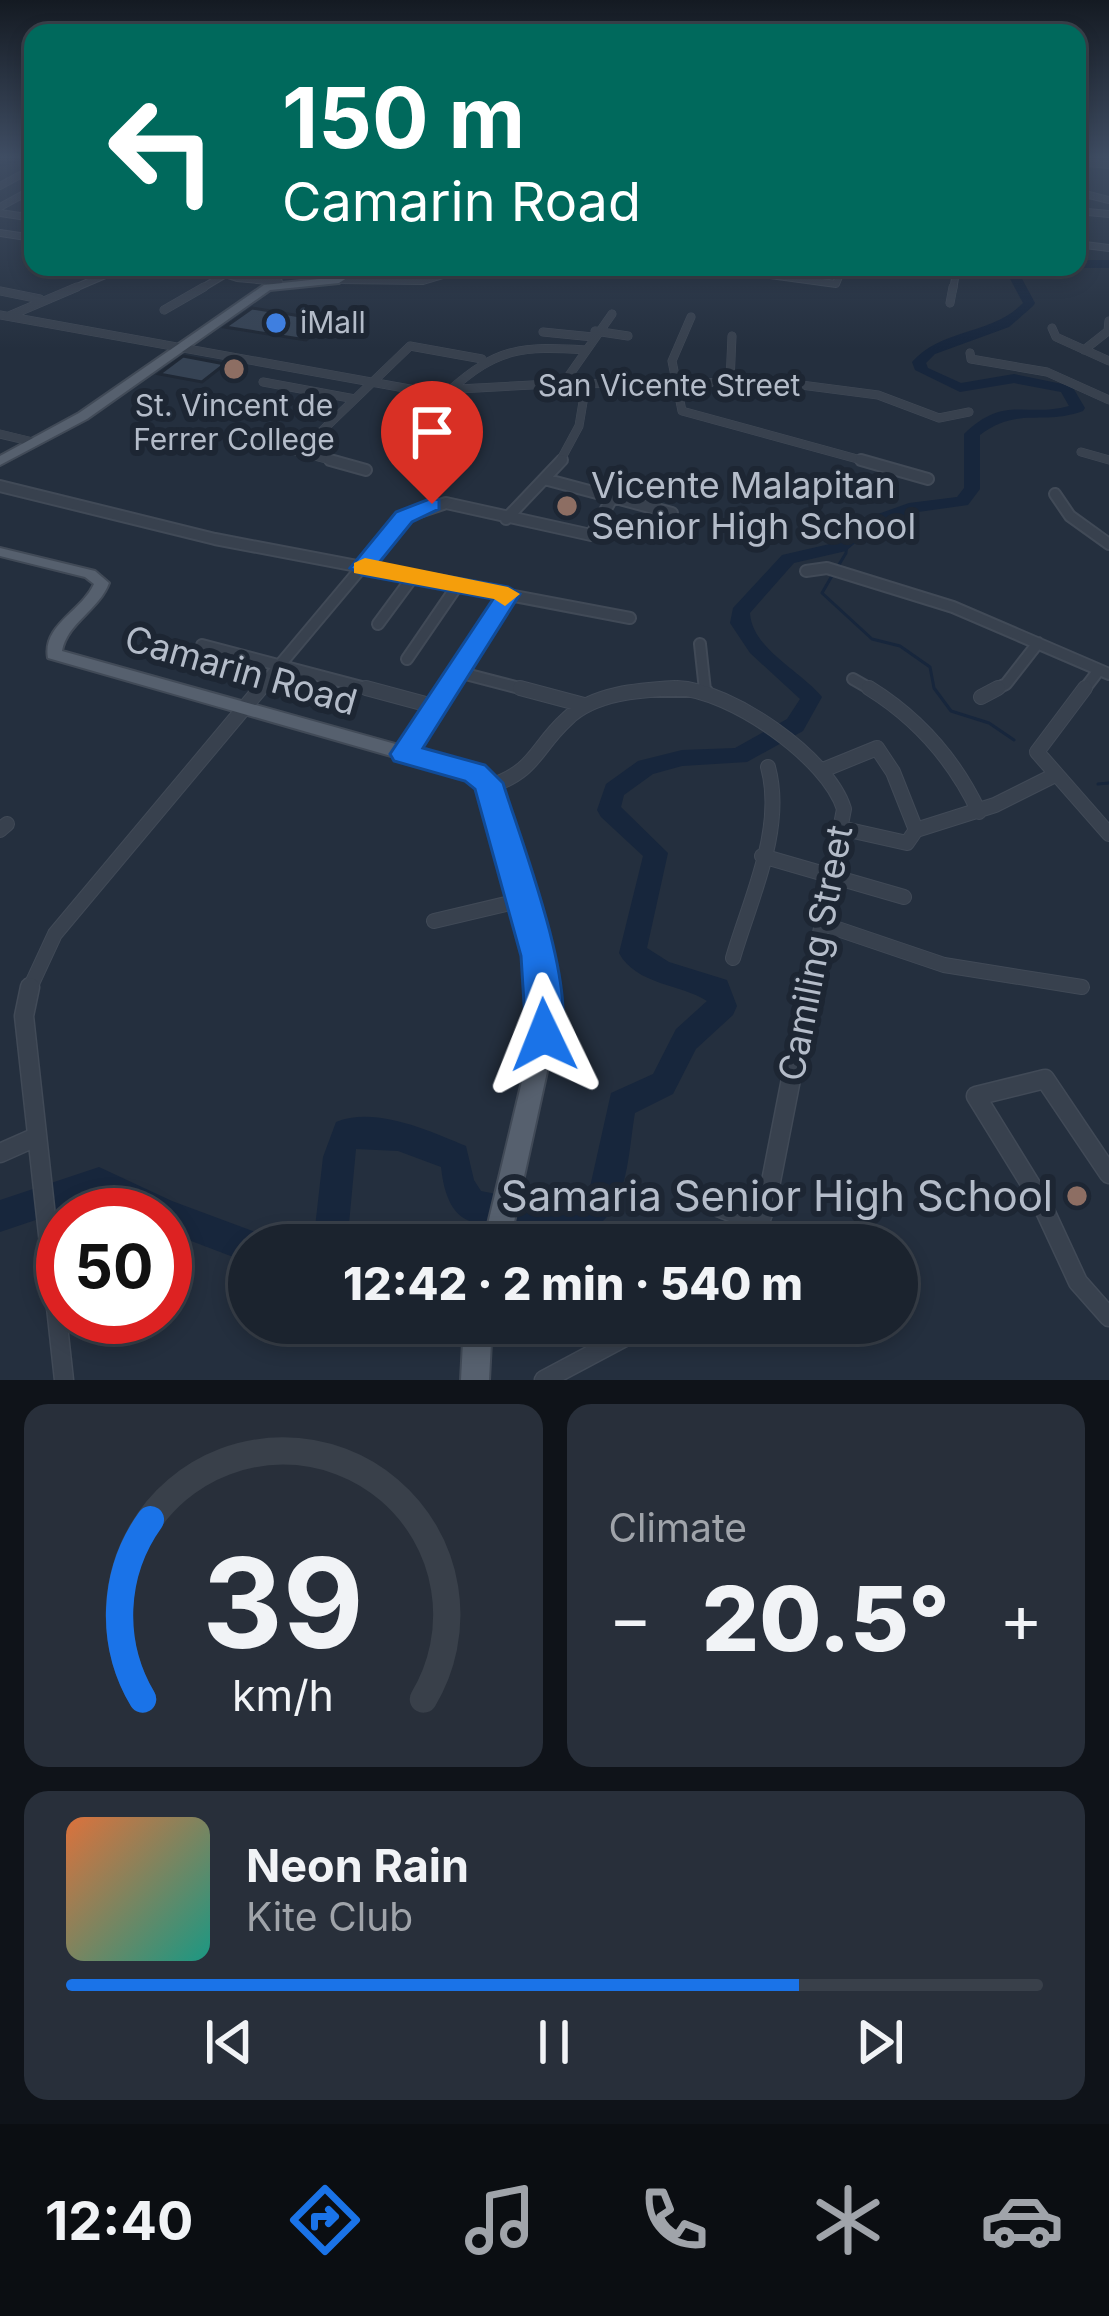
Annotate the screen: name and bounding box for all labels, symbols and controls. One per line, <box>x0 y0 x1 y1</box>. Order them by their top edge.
text: 150 m <box>282 67 525 168</box>
icon: left <box>84 72 240 228</box>
text: Camarin Road <box>282 169 641 234</box>
place label: iMall <box>300 304 366 340</box>
marker: iMall <box>263 310 289 336</box>
marker: St. Vincent de Ferrer College <box>221 356 247 382</box>
street label: San Vicente Street <box>538 367 801 403</box>
pin <box>381 381 483 504</box>
place label: St. Vincent de Ferrer College <box>133 387 335 457</box>
icon: arrive <box>399 399 465 465</box>
place label: Vicente Malapitan Senior High School <box>591 463 916 548</box>
marker: Vicente Malapitan Senior High School <box>554 493 580 519</box>
street label: Camarin Road <box>120 616 362 724</box>
street label: Camiling Street <box>769 821 861 1084</box>
position arrow <box>481 972 607 1098</box>
place label: Samaria Senior High School <box>501 1170 1053 1221</box>
marker: Samaria Senior High School <box>1064 1183 1090 1209</box>
speed limit sign: 50 <box>36 1188 192 1344</box>
text: 12:42 · 2 min · 540 m <box>343 1256 803 1311</box>
text: Climate <box>609 1504 747 1551</box>
text: 39 <box>202 1527 364 1678</box>
text: 20.5° <box>702 1564 950 1673</box>
text: − <box>609 1578 652 1658</box>
text: + <box>999 1578 1043 1658</box>
text: km/h <box>232 1668 334 1720</box>
text: Neon Rain <box>246 1838 469 1893</box>
text: Kite Club <box>246 1893 413 1940</box>
icon: previous <box>196 2009 262 2075</box>
icon: pause <box>521 2009 587 2075</box>
icon: next <box>847 2009 913 2075</box>
icon: directions <box>283 2178 367 2262</box>
icon: music <box>458 2178 542 2262</box>
icon: phone <box>632 2178 716 2262</box>
icon: climate <box>806 2178 890 2262</box>
icon: car <box>980 2178 1064 2262</box>
text: 12:40 <box>45 2188 193 2253</box>

